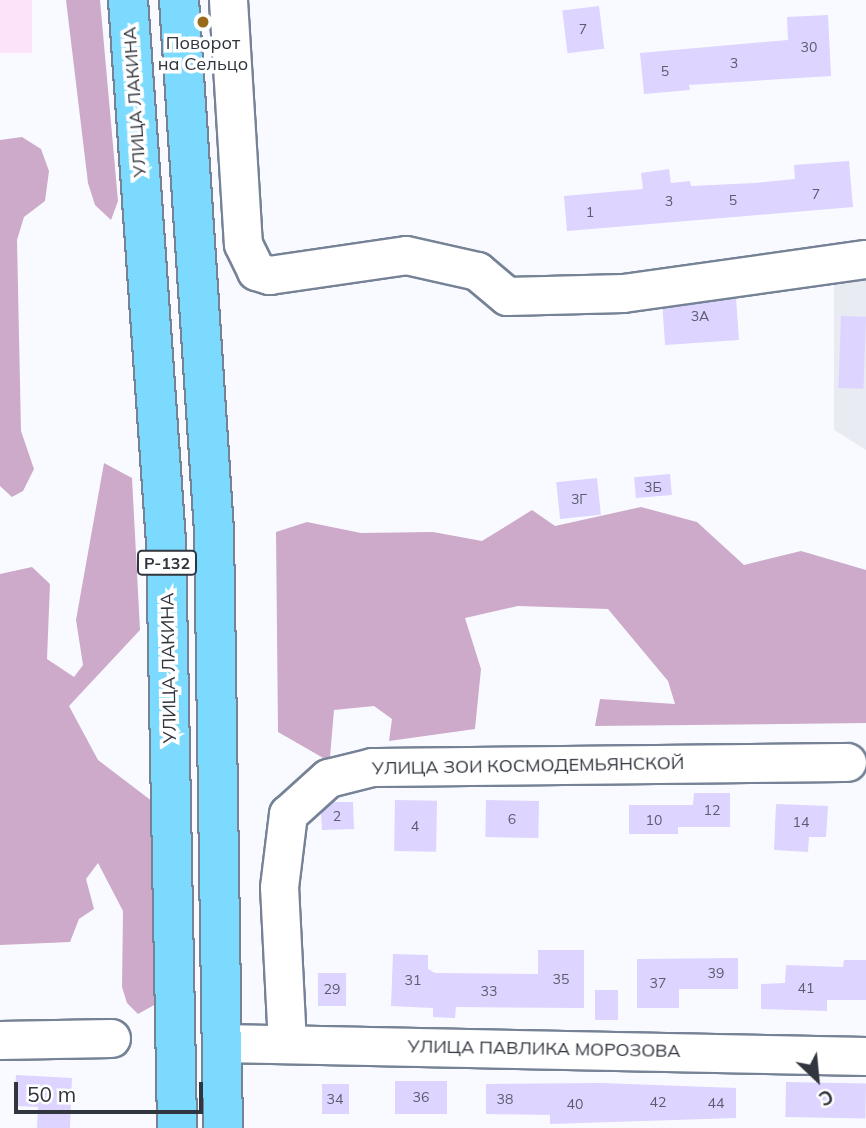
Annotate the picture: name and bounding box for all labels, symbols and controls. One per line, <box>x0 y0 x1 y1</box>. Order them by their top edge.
marker: Поворот на Сельцо <box>195 14 211 30</box>
house number: 7 <box>579 21 587 37</box>
street label: УЛИЦА ЛАКИНА <box>119 26 151 178</box>
place label: Поворот на Сельцо <box>158 33 248 76</box>
house number: 30 <box>801 39 817 55</box>
house number: 3 <box>730 55 738 71</box>
house number: 5 <box>661 63 669 79</box>
house number: 7 <box>812 186 820 202</box>
house number: 5 <box>729 192 737 208</box>
house number: 3 <box>665 193 673 209</box>
house number: 1 <box>586 204 594 220</box>
house number: 3А <box>691 308 709 324</box>
house number: 3Б <box>644 479 662 495</box>
house number: 3Г <box>571 491 587 507</box>
road number: Р-132 <box>136 550 198 576</box>
street label: УЛИЦА ЛАКИНА <box>157 592 181 744</box>
street label: УЛИЦА ЗОИ КОСМОДЕМЬЯНСКОЙ <box>372 752 684 780</box>
house number: 12 <box>704 802 720 818</box>
house number: 2 <box>333 808 341 824</box>
house number: 6 <box>508 811 516 827</box>
house number: 10 <box>646 812 662 828</box>
house number: 14 <box>793 814 809 830</box>
house number: 4 <box>411 818 419 834</box>
house number: 39 <box>708 965 724 981</box>
house number: 35 <box>553 971 569 987</box>
house number: 31 <box>405 972 421 988</box>
house number: 37 <box>650 975 666 991</box>
house number: 41 <box>798 980 814 996</box>
house number: 29 <box>324 981 340 997</box>
house number: 33 <box>481 983 497 999</box>
street label: УЛИЦА ПАВЛИКА МОРОЗОВА <box>407 1036 681 1062</box>
north arrow <box>782 1044 852 1114</box>
scale bar <box>18 1068 206 1112</box>
text: 50 m <box>27 1081 76 1107</box>
text: С <box>815 1084 837 1112</box>
house number: 36 <box>413 1089 429 1105</box>
house number: 34 <box>327 1091 343 1107</box>
house number: 38 <box>497 1091 513 1107</box>
house number: 42 <box>650 1094 666 1110</box>
house number: 44 <box>708 1095 724 1111</box>
house number: 40 <box>567 1096 583 1112</box>

